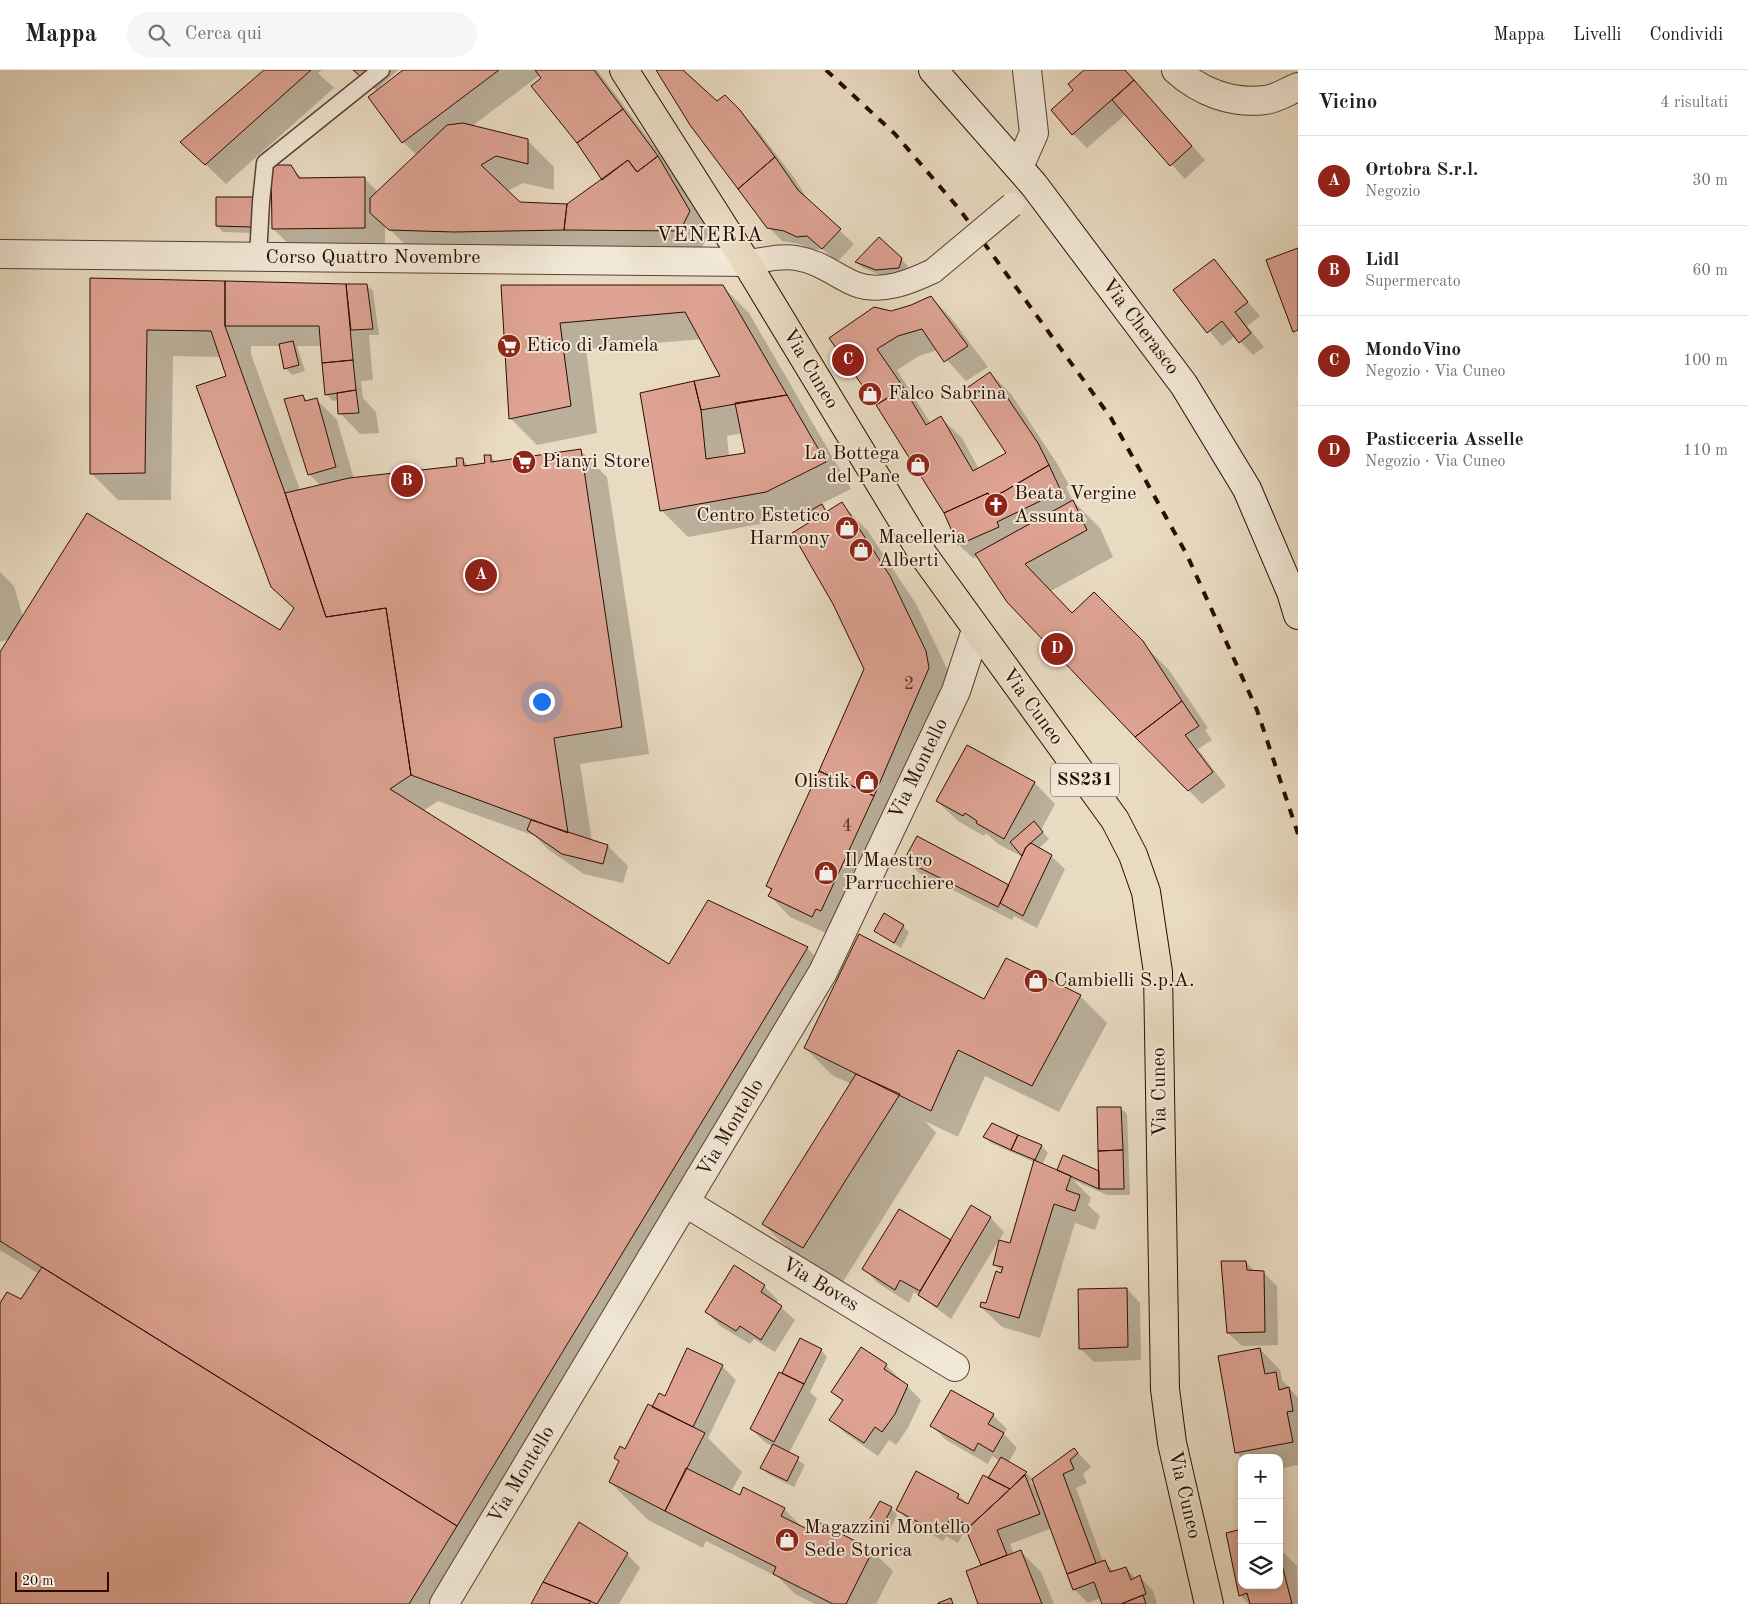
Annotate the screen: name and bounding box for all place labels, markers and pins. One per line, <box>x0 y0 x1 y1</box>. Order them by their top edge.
supermarket icon: Etico di Jamela <box>496 333 522 359</box>
place label: Etico di Jamela <box>526 336 659 356</box>
pin: C <box>832 341 864 379</box>
shop icon: Falco Sabrina <box>857 381 883 407</box>
place label: Falco Sabrina <box>888 384 1007 404</box>
place label: La Bottega del Pane <box>804 444 900 487</box>
supermarket icon: Pianyi Store <box>511 449 537 475</box>
place label: Pianyi Store <box>542 452 650 472</box>
shop icon: La Bottega del Pane <box>905 452 931 478</box>
pin: B <box>391 462 423 500</box>
place label: Beata Vergine Assunta <box>1014 484 1136 527</box>
church icon: Beata Vergine Assunta <box>983 492 1009 518</box>
place label: Centro Estetico Harmony <box>696 506 830 549</box>
shop icon: Centro Estetico Harmony <box>834 515 860 541</box>
place label: Macelleria Alberti <box>878 528 966 571</box>
shop icon: Macelleria Alberti <box>848 537 874 563</box>
pin: A <box>465 556 497 594</box>
pin: D <box>1041 630 1073 668</box>
shop icon: Olistik <box>854 769 880 795</box>
place label: Olistik <box>794 772 850 792</box>
place label: Il Maestro Parrucchiere <box>844 851 954 894</box>
shop icon: Il Maestro Parrucchiere <box>813 860 839 886</box>
shop icon: Cambielli S.p.A. <box>1023 968 1049 994</box>
place label: Cambielli S.p.A. <box>1054 971 1195 991</box>
place label: Magazzini Montello Sede Storica <box>804 1518 971 1561</box>
shop icon: Magazzini Montello Sede Storica <box>774 1527 800 1553</box>

